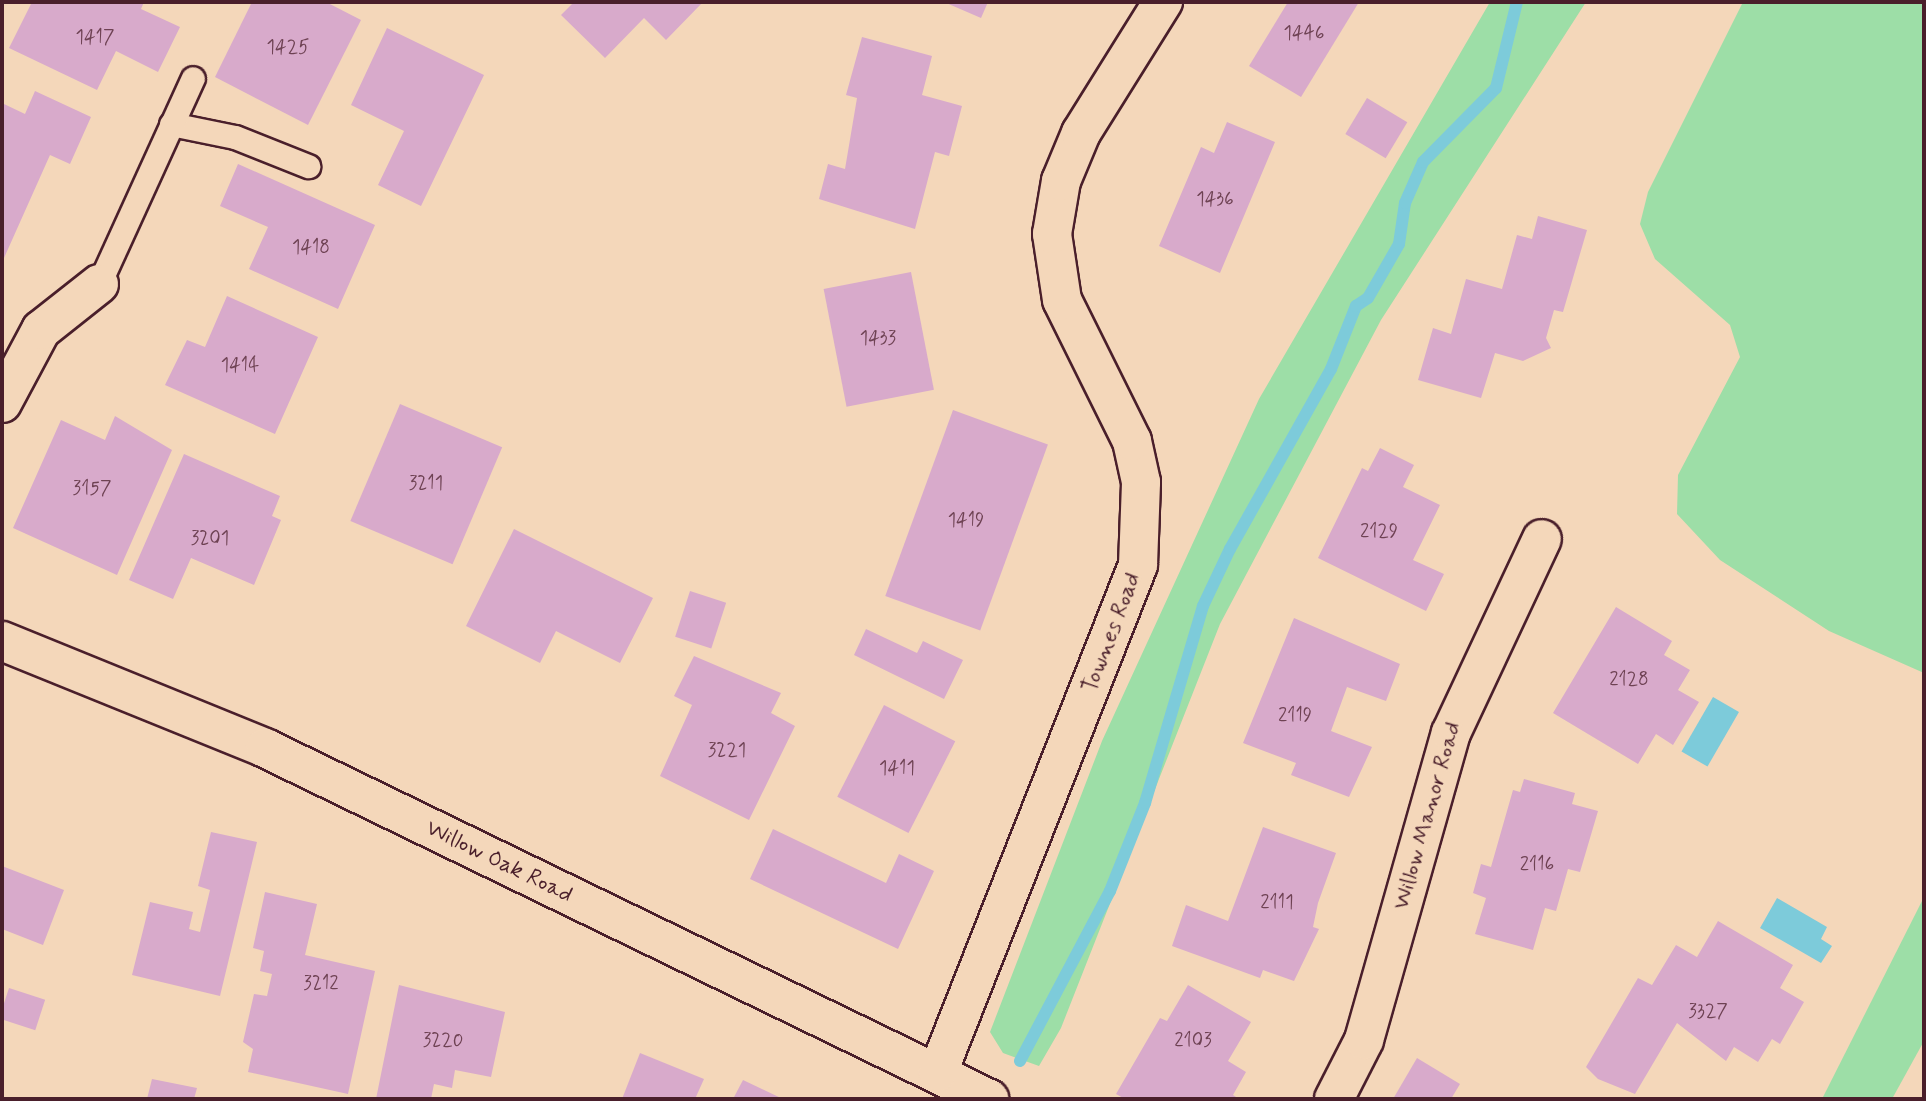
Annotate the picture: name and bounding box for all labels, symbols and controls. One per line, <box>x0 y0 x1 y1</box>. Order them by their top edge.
house number: 1446 <box>1284 23 1324 45</box>
house number: 1417 <box>76 27 114 49</box>
house number: 1425 <box>267 37 309 59</box>
house number: 1436 <box>1196 189 1234 211</box>
house number: 1418 <box>292 237 330 259</box>
house number: 1433 <box>860 328 896 350</box>
house number: 1414 <box>221 355 259 377</box>
house number: 3211 <box>409 473 443 495</box>
house number: 3157 <box>73 478 111 500</box>
house number: 1419 <box>948 510 984 532</box>
house number: 2129 <box>1360 521 1398 543</box>
house number: 3201 <box>191 528 229 550</box>
street label: Townes Road <box>1076 569 1148 697</box>
house number: 2128 <box>1609 669 1649 691</box>
house number: 2119 <box>1278 705 1312 727</box>
street label: Willow Manor Road <box>1389 724 1467 908</box>
house number: 3221 <box>708 740 746 762</box>
house number: 1411 <box>879 758 915 780</box>
street label: Willow Oak Road <box>422 815 576 909</box>
house number: 2116 <box>1520 854 1554 876</box>
house number: 2111 <box>1260 892 1294 914</box>
house number: 3212 <box>303 973 339 995</box>
house number: 3327 <box>1688 1001 1728 1023</box>
house number: 3220 <box>423 1030 463 1052</box>
house number: 2103 <box>1174 1030 1212 1052</box>

